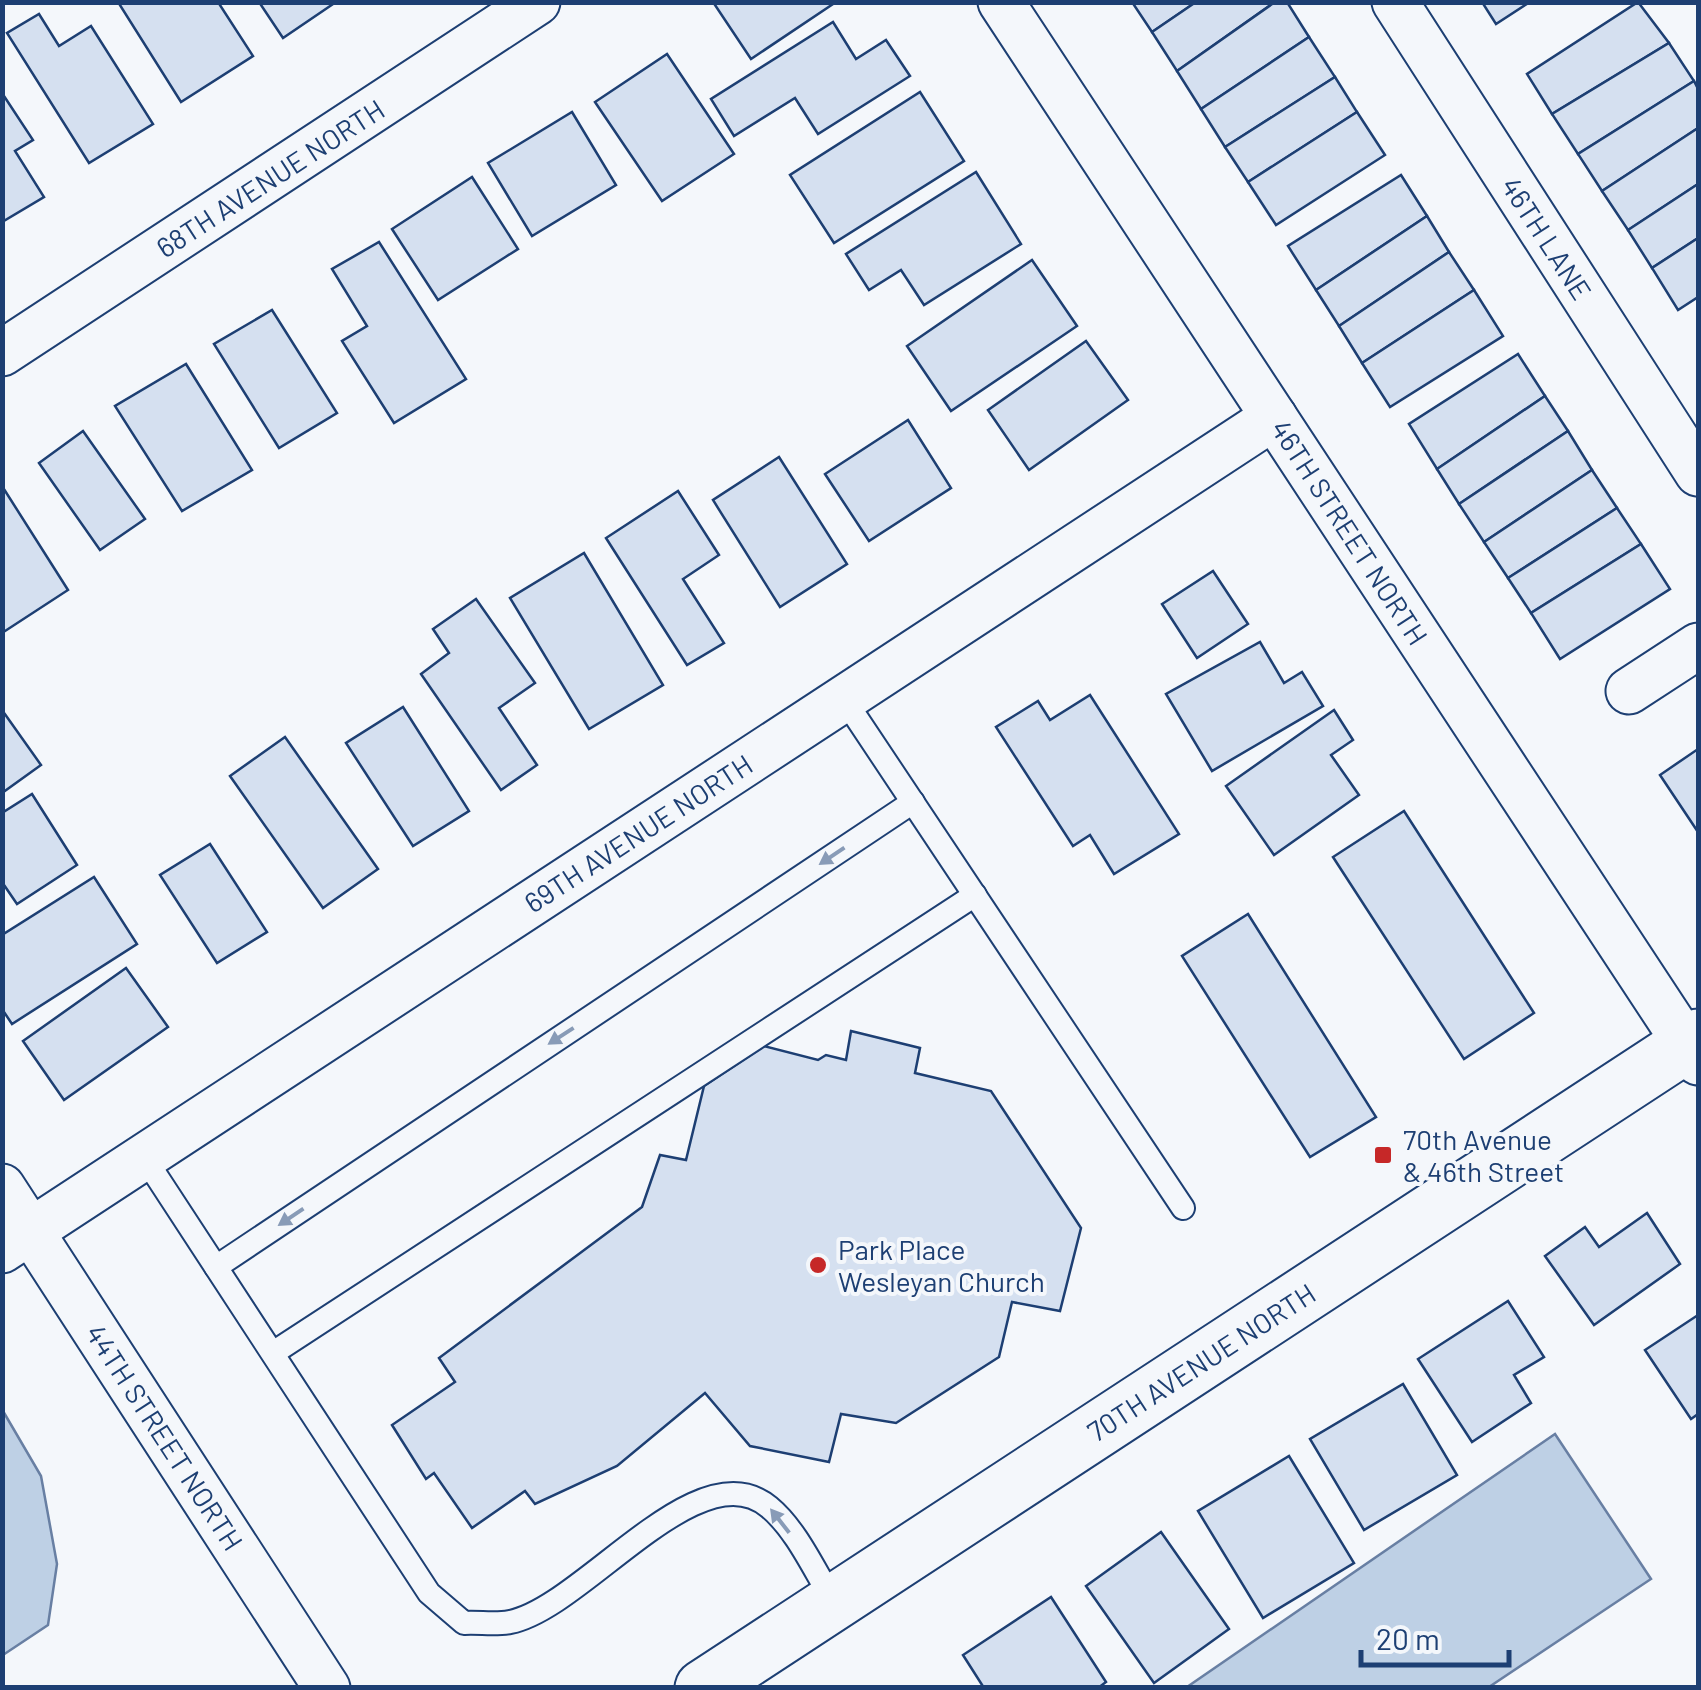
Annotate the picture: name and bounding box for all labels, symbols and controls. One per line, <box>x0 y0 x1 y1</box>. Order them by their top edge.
street label: 68TH AVENUE NORTH <box>150 92 390 264</box>
street label: 46TH LANE <box>1495 170 1599 306</box>
street label: 46TH STREET NORTH <box>1264 413 1436 651</box>
street label: 69TH AVENUE NORTH <box>518 747 758 919</box>
one-way arrow <box>818 847 845 865</box>
one-way arrow <box>547 1026 574 1045</box>
place label: 70th Avenue & 46th Street <box>1403 1122 1564 1188</box>
marker: 70th Avenue & 46th Street <box>1372 1144 1394 1166</box>
one-way arrow <box>277 1207 304 1226</box>
place label: Park Place Wesleyan Church <box>838 1232 1045 1298</box>
marker: Park Place Wesleyan Church <box>807 1254 829 1276</box>
street label: 70TH AVENUE NORTH <box>1081 1276 1321 1448</box>
street label: 44TH STREET NORTH <box>79 1318 251 1556</box>
one-way arrow <box>770 1508 791 1534</box>
scale bar <box>1361 1605 1508 1667</box>
text: 20 m <box>1376 1620 1440 1656</box>

